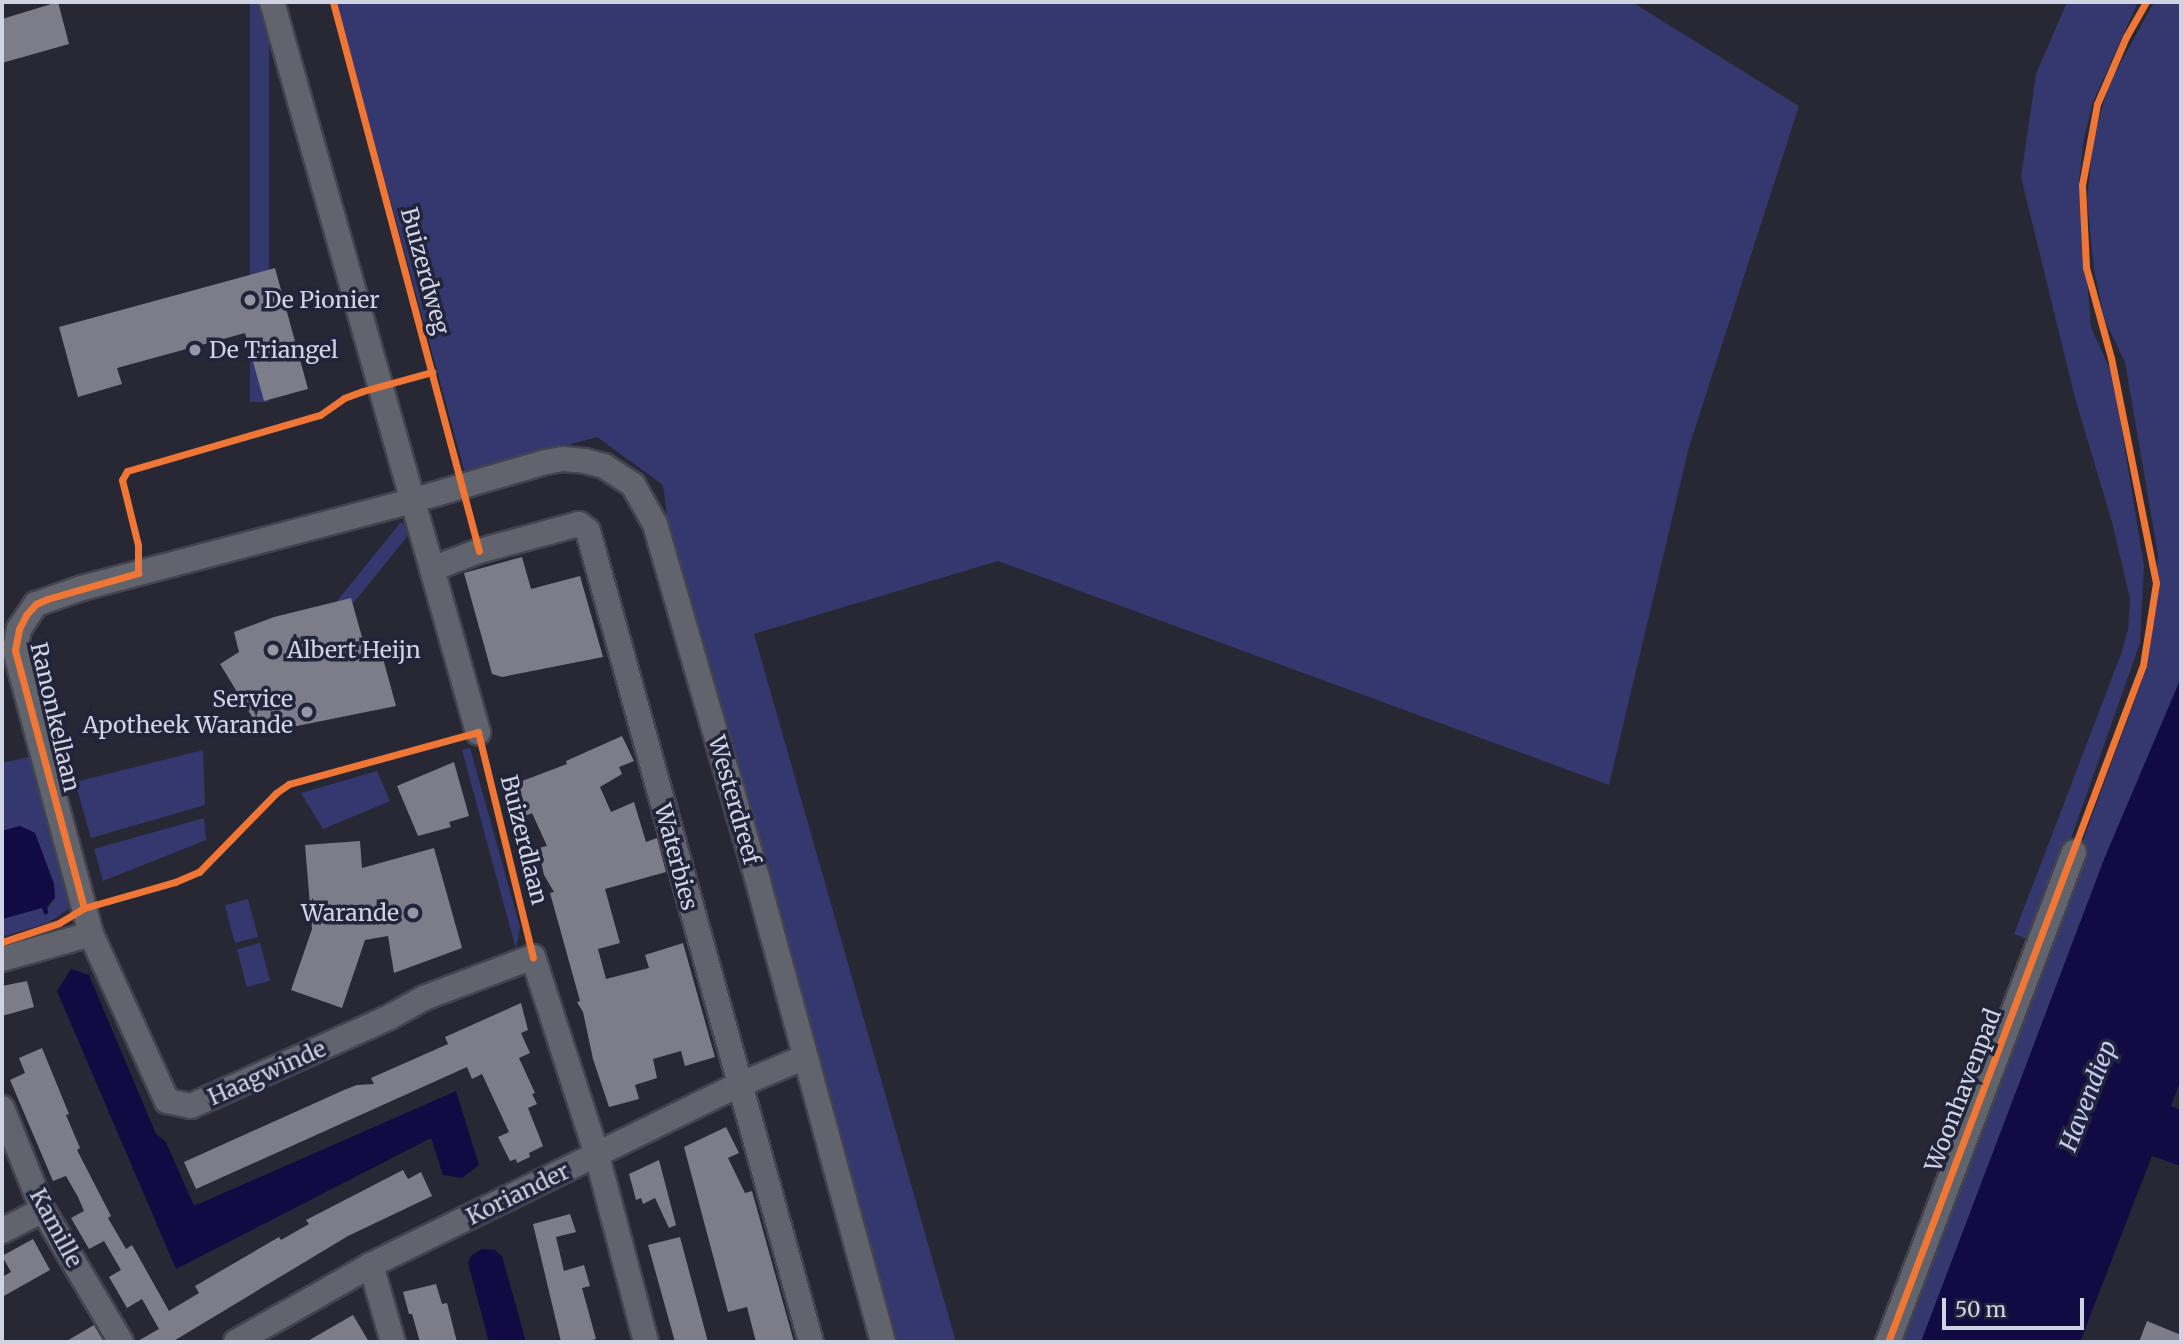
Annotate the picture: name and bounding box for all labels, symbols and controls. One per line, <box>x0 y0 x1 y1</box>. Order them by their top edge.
street label: Buizerdweg <box>395 204 455 338</box>
place label: De Pionier <box>264 286 380 314</box>
marker: De Pionier <box>242 292 258 308</box>
place label: De Triangel <box>209 336 338 364</box>
marker: De Triangel <box>187 342 203 358</box>
place label: Albert Heijn <box>287 636 421 664</box>
street label: Ranonkellaan <box>24 640 86 794</box>
marker: Albert Heijn <box>265 642 281 658</box>
place label: Service Apotheek Warande <box>83 685 293 739</box>
marker: Service Apotheek Warande <box>299 704 315 720</box>
street label: Westerdreef <box>702 733 766 867</box>
street label: Buizerdlaan <box>495 772 553 908</box>
street label: Waterbies <box>649 801 703 913</box>
place label: Warande <box>301 899 399 927</box>
marker: Warande <box>405 905 421 921</box>
street label: Woonhavenpad <box>1919 1005 2007 1175</box>
street label: Haagwinde <box>204 1035 330 1111</box>
water label: Havendiep <box>2054 1036 2122 1156</box>
street label: Koriander <box>462 1157 574 1231</box>
street label: Kamille <box>24 1184 88 1272</box>
scale bar <box>1945 1284 2087 1328</box>
text: 50 m <box>1955 1296 2006 1323</box>

